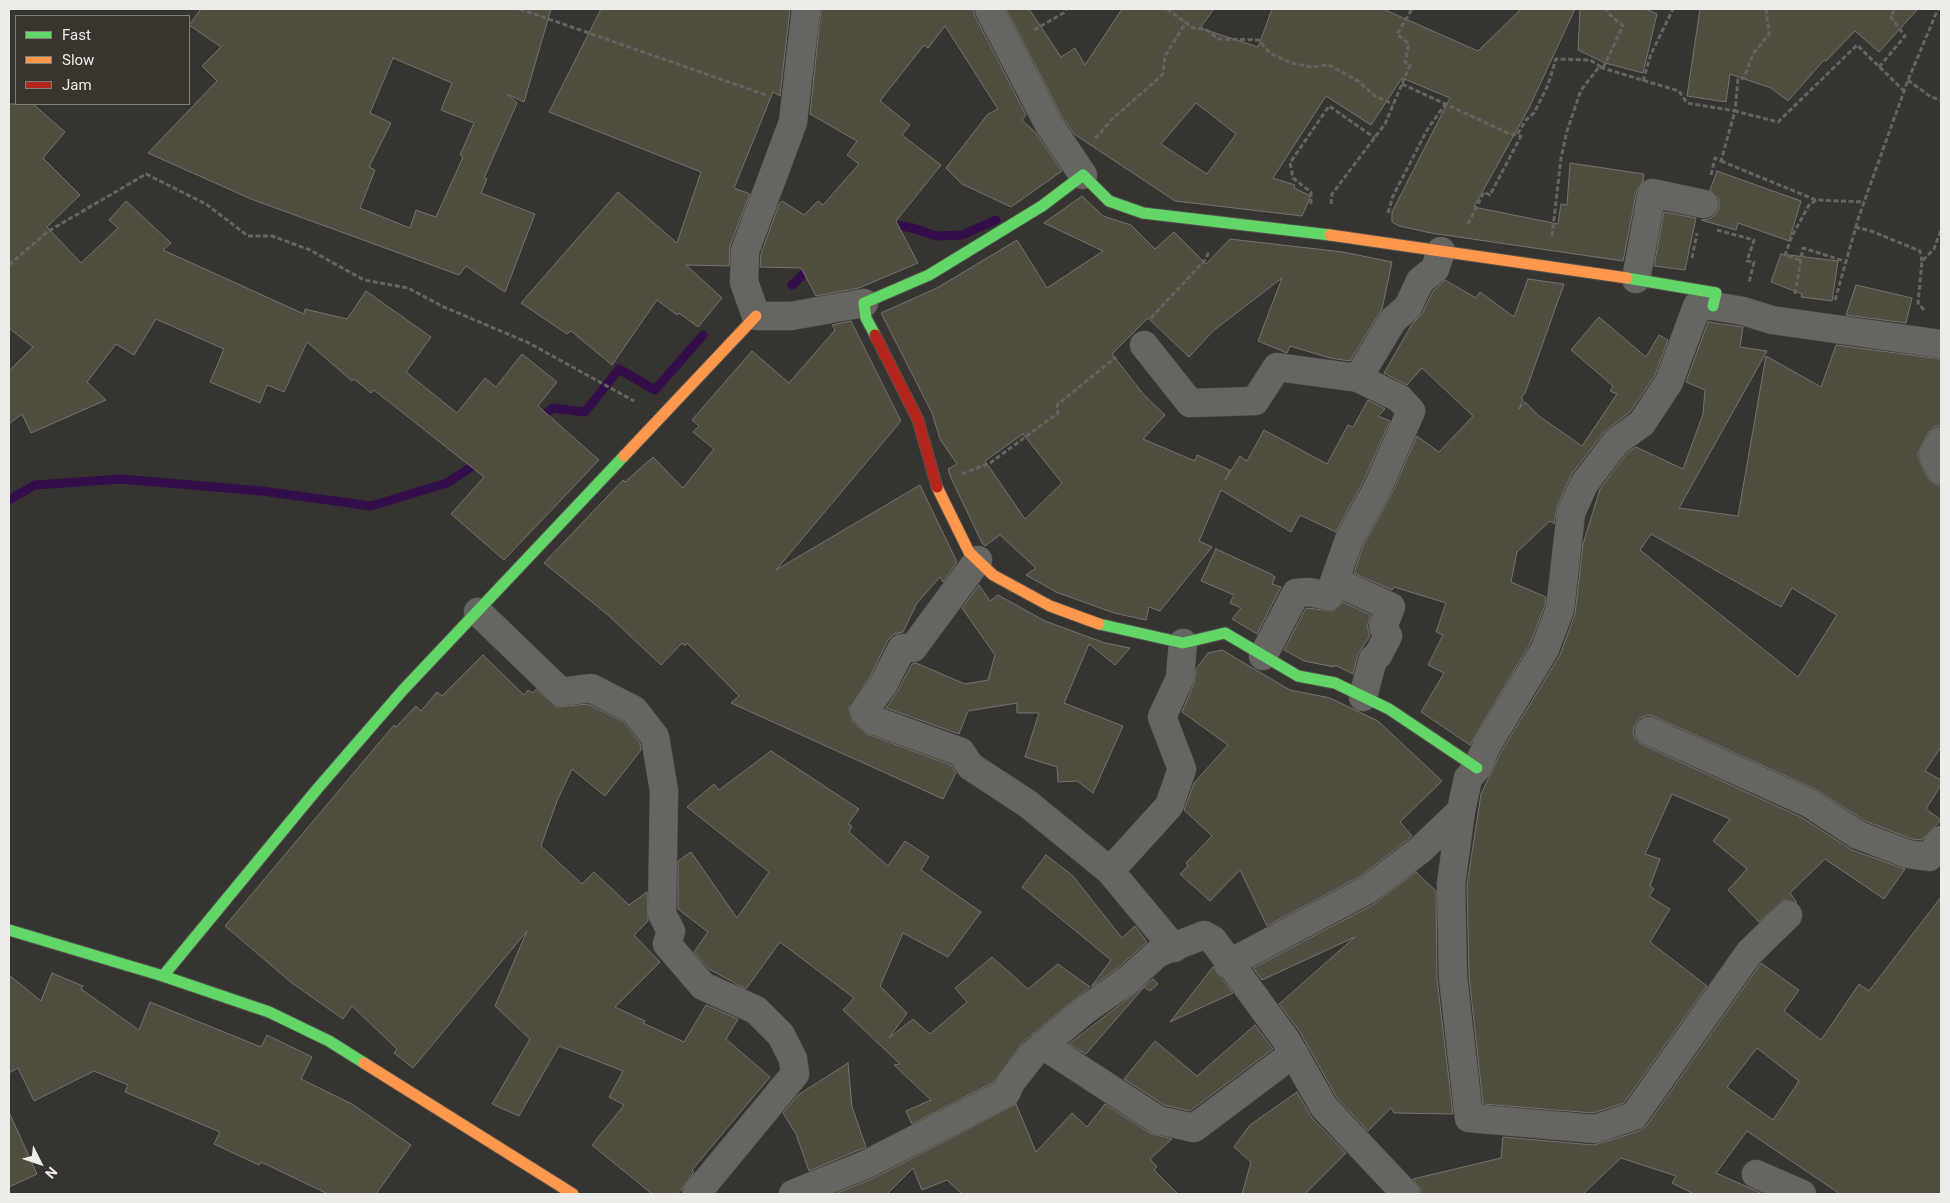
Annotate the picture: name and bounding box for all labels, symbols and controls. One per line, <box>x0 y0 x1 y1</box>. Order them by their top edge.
legend <box>15 15 190 105</box>
text: Fast <box>62 26 91 44</box>
text: Slow <box>62 51 94 69</box>
text: Jam <box>62 76 92 94</box>
north arrow <box>15 1138 65 1188</box>
text: N <box>42 1164 61 1182</box>

